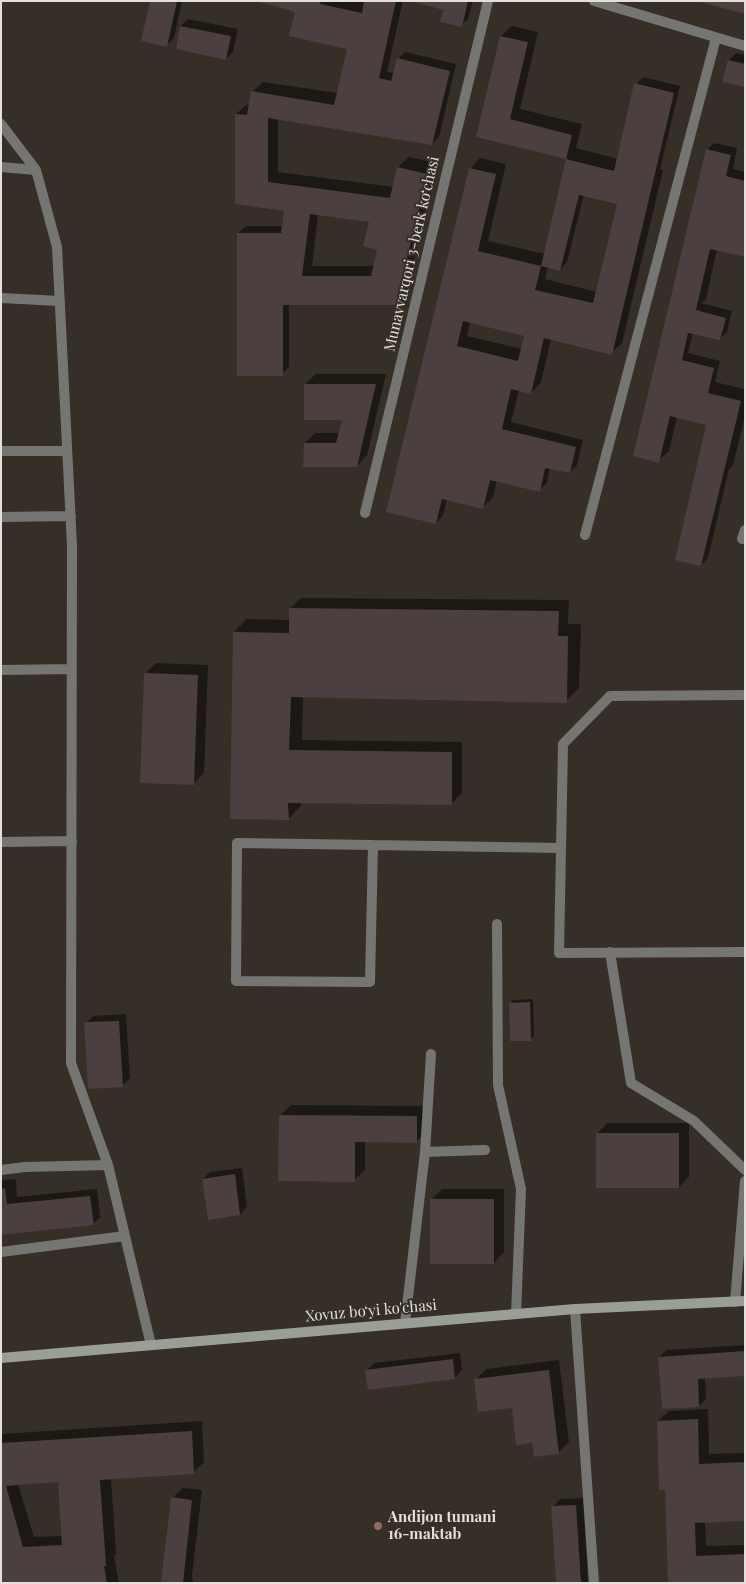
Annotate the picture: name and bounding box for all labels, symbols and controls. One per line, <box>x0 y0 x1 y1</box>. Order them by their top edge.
street label: Munavvarqori 3-berk koʻchasi <box>381 155 443 353</box>
street label: Xovuz bo‘yi ko'chasi <box>304 1296 438 1326</box>
place label: Andijon tumani 16-maktab <box>388 1508 496 1543</box>
marker: Andijon tumani 16-maktab <box>372 1520 384 1532</box>

